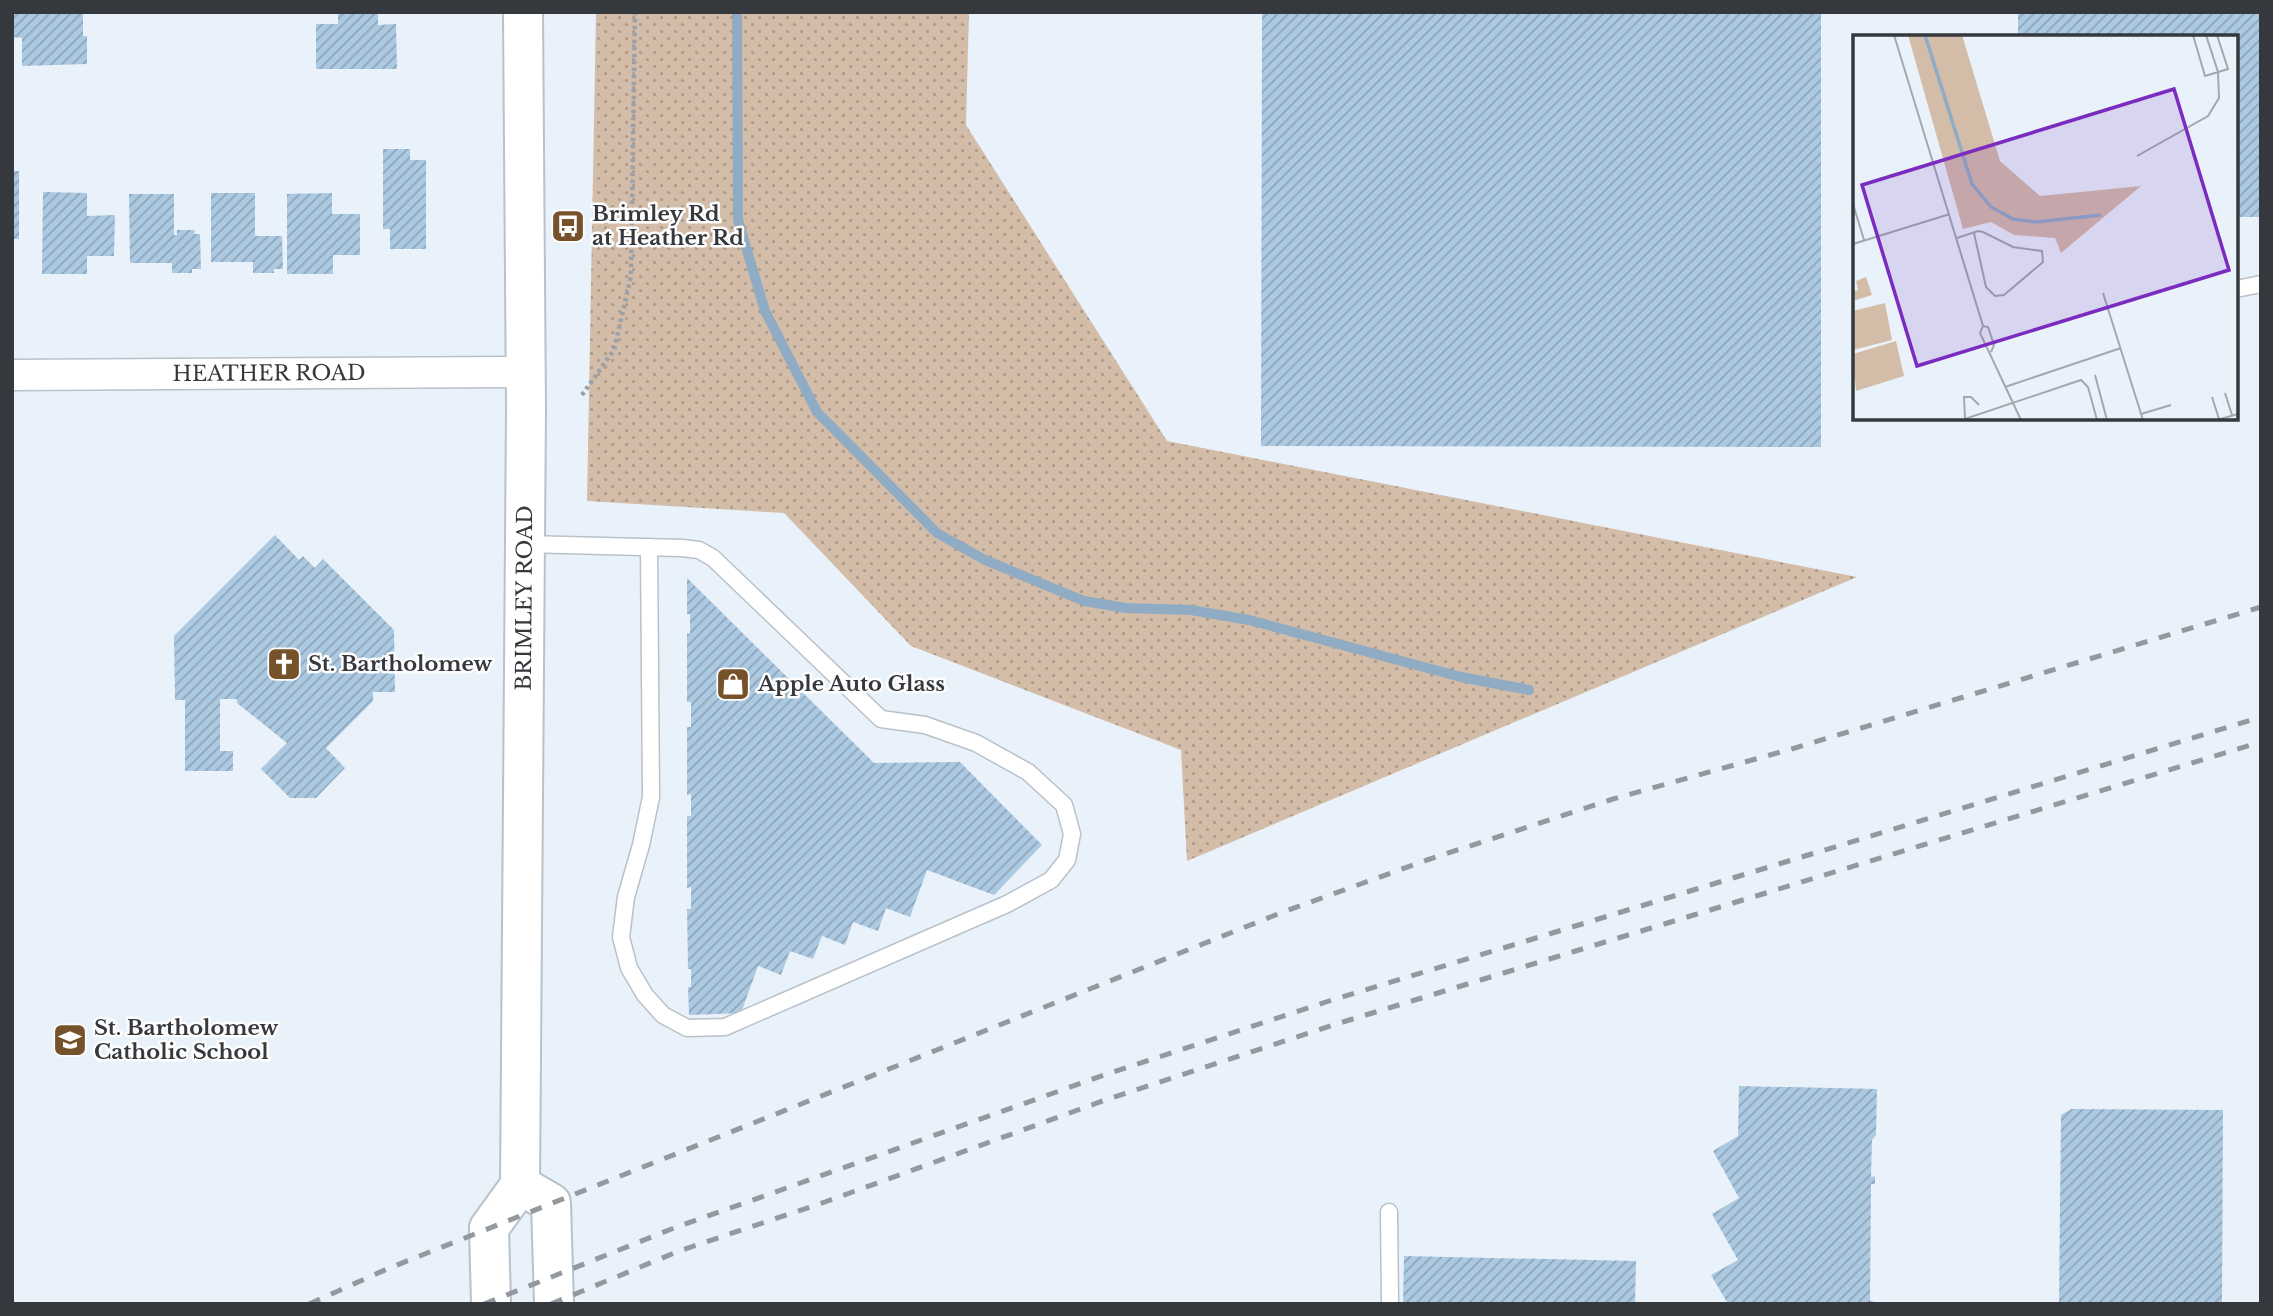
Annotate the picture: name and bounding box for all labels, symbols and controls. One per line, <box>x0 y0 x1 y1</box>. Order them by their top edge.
inset map <box>1853 35 2238 420</box>
place label: Brimley Rd at Heather Rd <box>592 201 744 251</box>
bus stop icon: Brimley Rd at Heather Rd <box>549 207 587 245</box>
street label: HEATHER ROAD <box>172 360 366 387</box>
street label: BRIMLEY ROAD <box>511 505 538 691</box>
church icon: St. Bartholomew <box>265 645 303 683</box>
place label: St. Bartholomew <box>308 651 493 677</box>
shop icon: Apple Auto Glass <box>714 665 752 703</box>
place label: Apple Auto Glass <box>757 671 945 697</box>
place label: St. Bartholomew Catholic School <box>94 1015 279 1065</box>
school or university icon: St. Bartholomew Catholic School <box>51 1021 89 1059</box>

